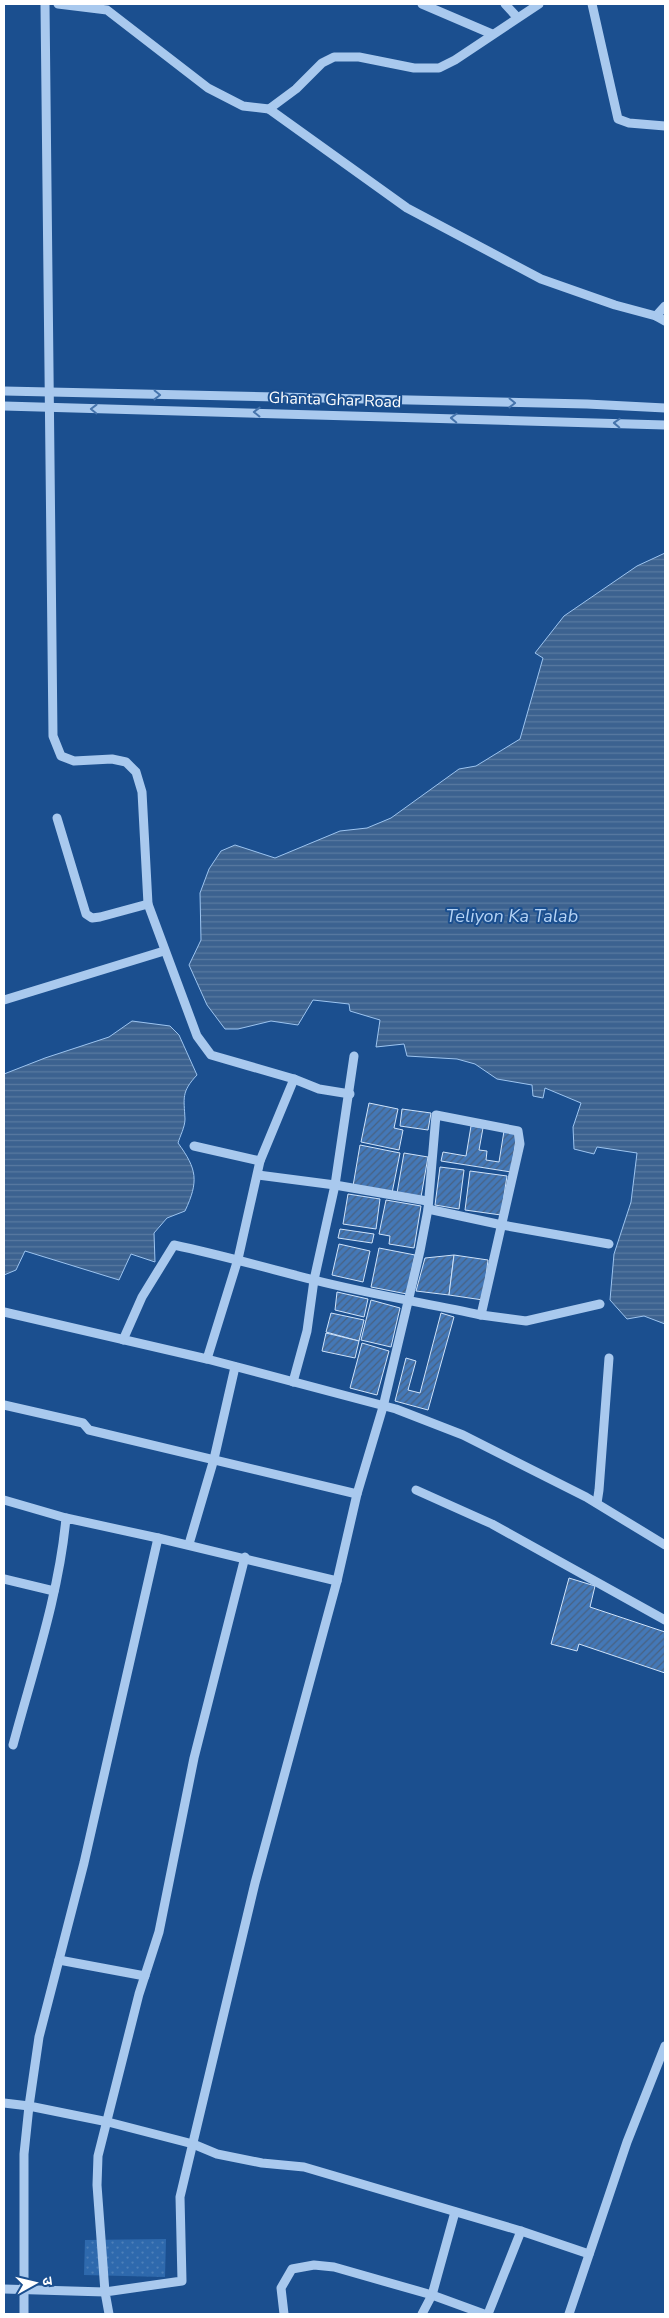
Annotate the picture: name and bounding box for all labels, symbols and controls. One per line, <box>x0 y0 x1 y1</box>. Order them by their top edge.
street label: Ghanta Ghar Road <box>268 387 402 413</box>
one-way arrow <box>154 390 162 401</box>
one-way arrow <box>509 398 517 408</box>
one-way arrow <box>90 403 98 414</box>
one-way arrow <box>252 407 260 417</box>
one-way arrow <box>450 413 458 423</box>
one-way arrow <box>612 418 620 429</box>
water label: Teliyon Ka Talab <box>446 904 578 928</box>
north arrow <box>10 2258 60 2308</box>
text: उ <box>37 2276 57 2287</box>

